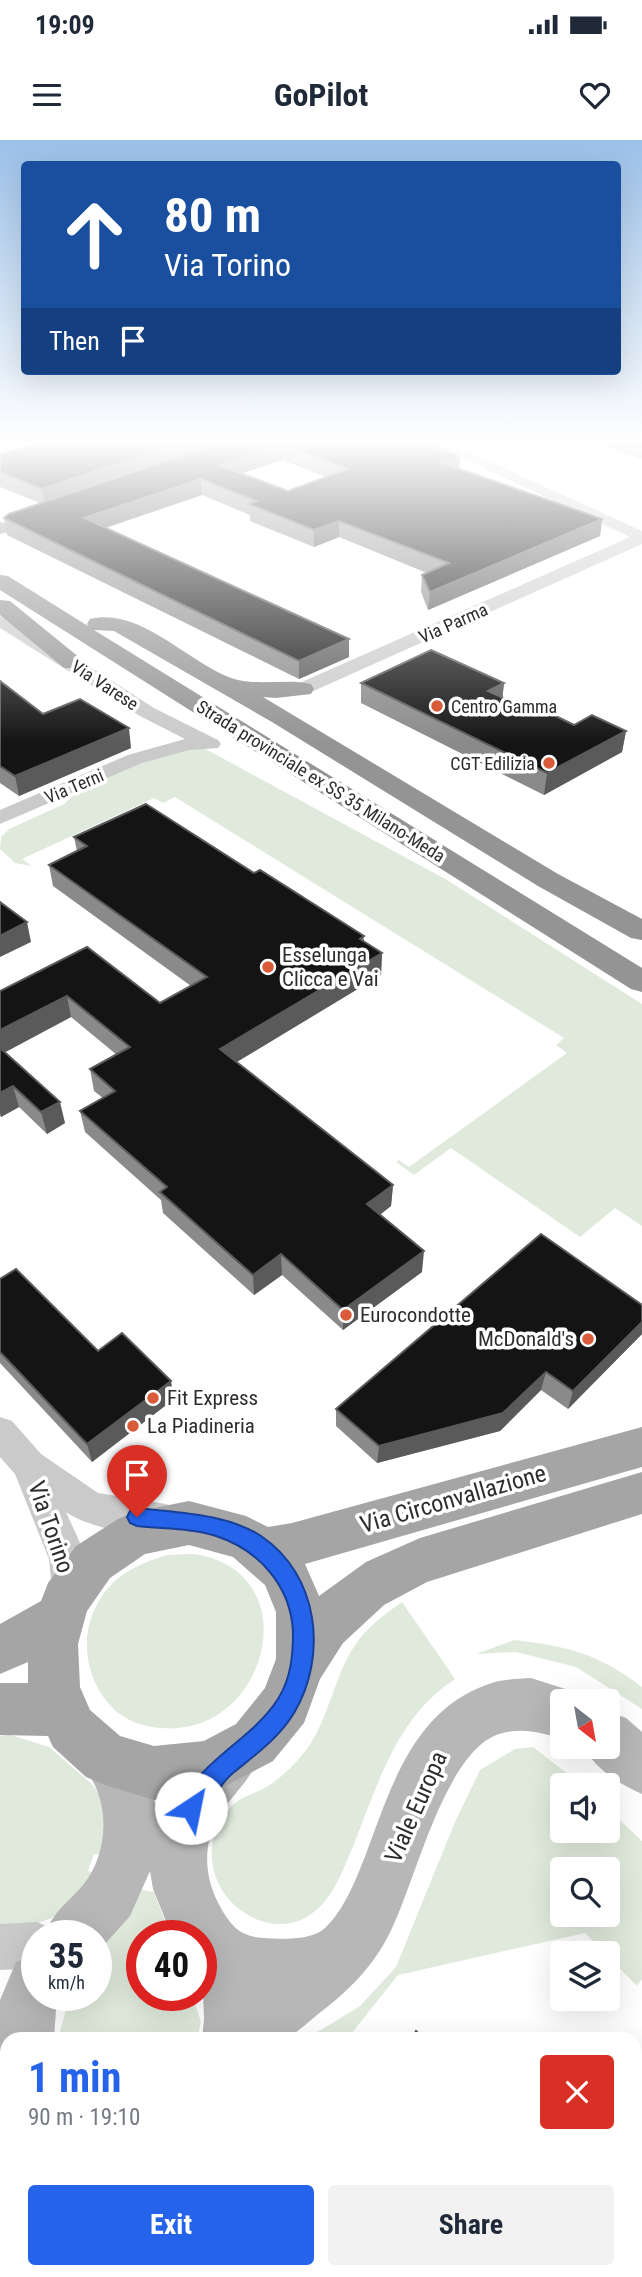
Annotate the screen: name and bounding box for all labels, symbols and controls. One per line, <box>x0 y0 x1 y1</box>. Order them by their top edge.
text: 19:09 <box>35 10 95 40</box>
icon: menu <box>28 76 66 114</box>
text: GoPilot <box>274 76 368 114</box>
icon: heart <box>576 76 614 114</box>
text: 80 m <box>164 187 261 244</box>
icon: ahead <box>49 189 140 280</box>
text: Via Torino <box>164 246 291 284</box>
icon: arrive <box>114 322 152 360</box>
text: Then <box>49 326 100 356</box>
street label: Via Parma <box>415 599 491 647</box>
street label: Via Varese <box>68 656 142 714</box>
street label: Strada provinciale ex SS 35 Milano-Meda <box>193 696 449 866</box>
place label: Centro Gamma <box>451 696 557 717</box>
marker: Centro Gamma <box>429 698 445 714</box>
place label: CGT Edilizia <box>450 753 535 774</box>
marker: CGT Edilizia <box>541 755 557 771</box>
street label: Via Terni <box>41 764 107 808</box>
place label: Esselunga Clicca e Vai <box>282 943 379 991</box>
marker: Esselunga Clicca e Vai <box>260 959 276 975</box>
place label: Eurocondotte <box>360 1303 471 1327</box>
marker: Eurocondotte <box>338 1307 354 1323</box>
place label: McDonald's <box>478 1327 574 1351</box>
marker: McDonald's <box>580 1331 596 1347</box>
place label: Fit Express <box>167 1386 258 1410</box>
marker: Fit Express <box>145 1390 161 1406</box>
place label: La Piadineria <box>147 1414 255 1438</box>
marker: La Piadineria <box>125 1418 141 1434</box>
pin <box>107 1445 167 1517</box>
icon: arrive <box>118 1456 156 1494</box>
street label: Via Circonvallazione <box>357 1459 549 1539</box>
street label: Via Torino <box>22 1477 80 1577</box>
north arrow <box>550 1689 620 1759</box>
map controls <box>550 1689 620 2011</box>
street label: Viale Europa <box>379 1747 453 1867</box>
position arrow <box>154 1771 228 1845</box>
button: sound <box>550 1773 620 1843</box>
button: search <box>550 1857 620 1927</box>
speed limit sign: 40 <box>126 1920 217 2011</box>
text: 35 <box>49 1936 84 1977</box>
button: layers <box>550 1941 620 2011</box>
text: km/h <box>48 1972 85 1993</box>
text: 1 min <box>28 2053 121 2102</box>
button: close <box>540 2055 614 2129</box>
text: 90 m · 19:10 <box>28 2104 140 2131</box>
button: Exit <box>28 2185 314 2265</box>
button: Share <box>328 2185 614 2265</box>

